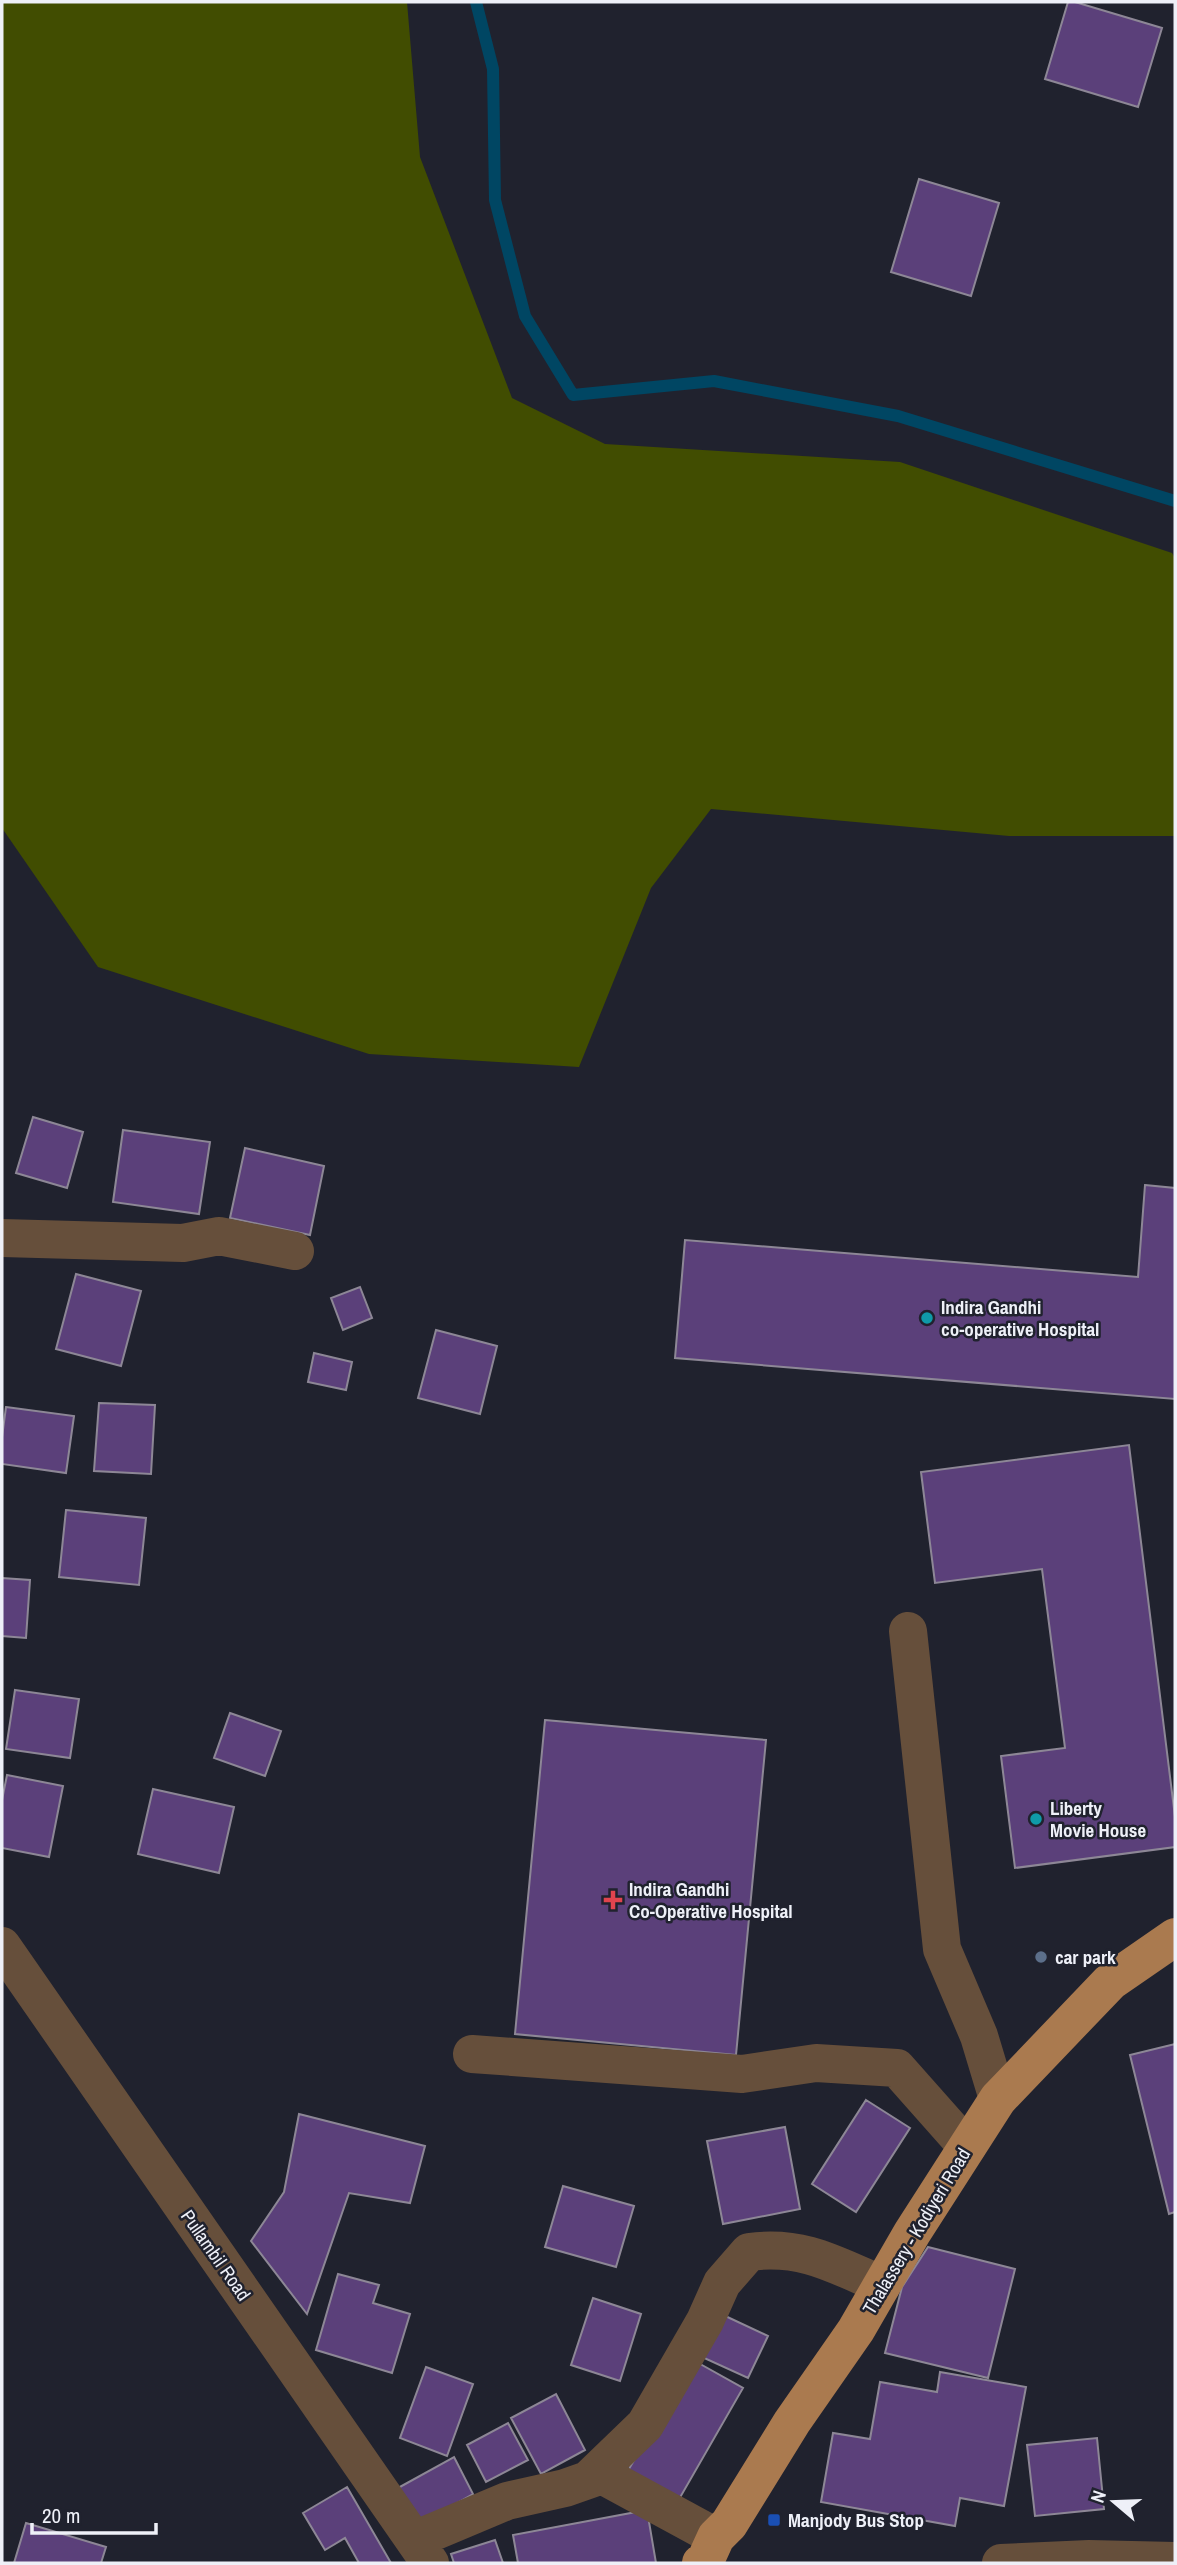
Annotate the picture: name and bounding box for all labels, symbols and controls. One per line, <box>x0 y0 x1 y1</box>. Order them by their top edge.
place label: Indira Gandhi co-operative Hospital <box>941 1294 1099 1342</box>
marker: Indira Gandhi co-operative Hospital <box>919 1310 935 1326</box>
place label: Liberty Movie House <box>1050 1795 1146 1843</box>
marker: Liberty Movie House <box>1028 1811 1044 1827</box>
place label: Indira Gandhi Co-Operative Hospital <box>629 1876 793 1924</box>
marker: Indira Gandhi Co-Operative Hospital <box>603 1890 623 1910</box>
place label: car park <box>1055 1944 1116 1970</box>
marker: car park <box>1033 1949 1049 1965</box>
street label: Thalassery - Kodiyeri Road <box>856 2143 976 2319</box>
street label: Pullambil Road <box>175 2204 257 2306</box>
north arrow <box>1079 2467 1149 2537</box>
text: N <box>1084 2487 1112 2506</box>
scale bar <box>32 2492 156 2536</box>
text: 20 m <box>42 2501 80 2530</box>
place label: Manjody Bus Stop <box>788 2507 924 2533</box>
marker: Manjody Bus Stop <box>766 2512 782 2528</box>

